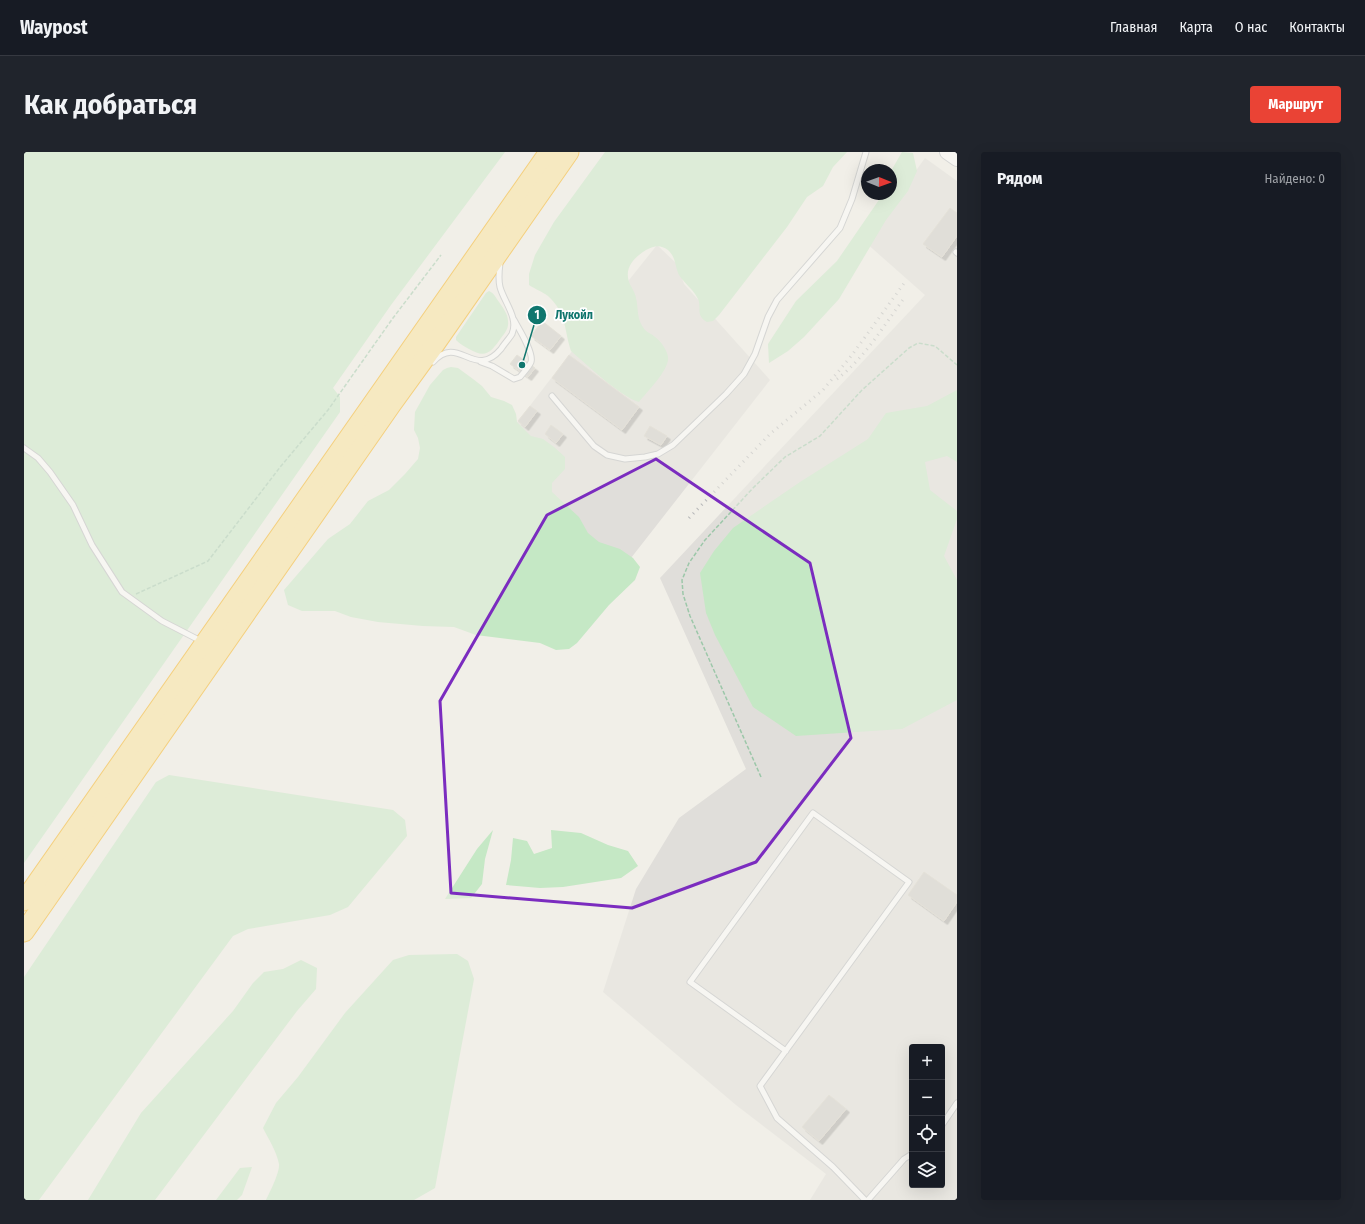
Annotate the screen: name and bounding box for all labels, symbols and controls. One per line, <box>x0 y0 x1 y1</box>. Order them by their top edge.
text: Waypost <box>20 16 88 39</box>
text: Главная <box>1110 19 1157 36</box>
text: Карта <box>1179 19 1213 36</box>
text: О нас <box>1235 19 1267 36</box>
text: Контакты <box>1289 19 1345 36</box>
button: Маршрут <box>1250 86 1341 123</box>
text: Как добраться <box>24 88 197 121</box>
north arrow <box>861 164 897 200</box>
text: Рядом <box>997 168 1042 189</box>
text: Найдено: 0 <box>1264 171 1325 186</box>
callout: Лукойл <box>527 303 601 327</box>
text: 1 <box>534 308 540 322</box>
text: Лукойл <box>555 308 593 322</box>
map controls <box>909 1044 945 1188</box>
button: + <box>909 1044 945 1080</box>
button: − <box>909 1080 945 1116</box>
button: locate <box>909 1116 945 1152</box>
button: layers <box>909 1152 945 1188</box>

